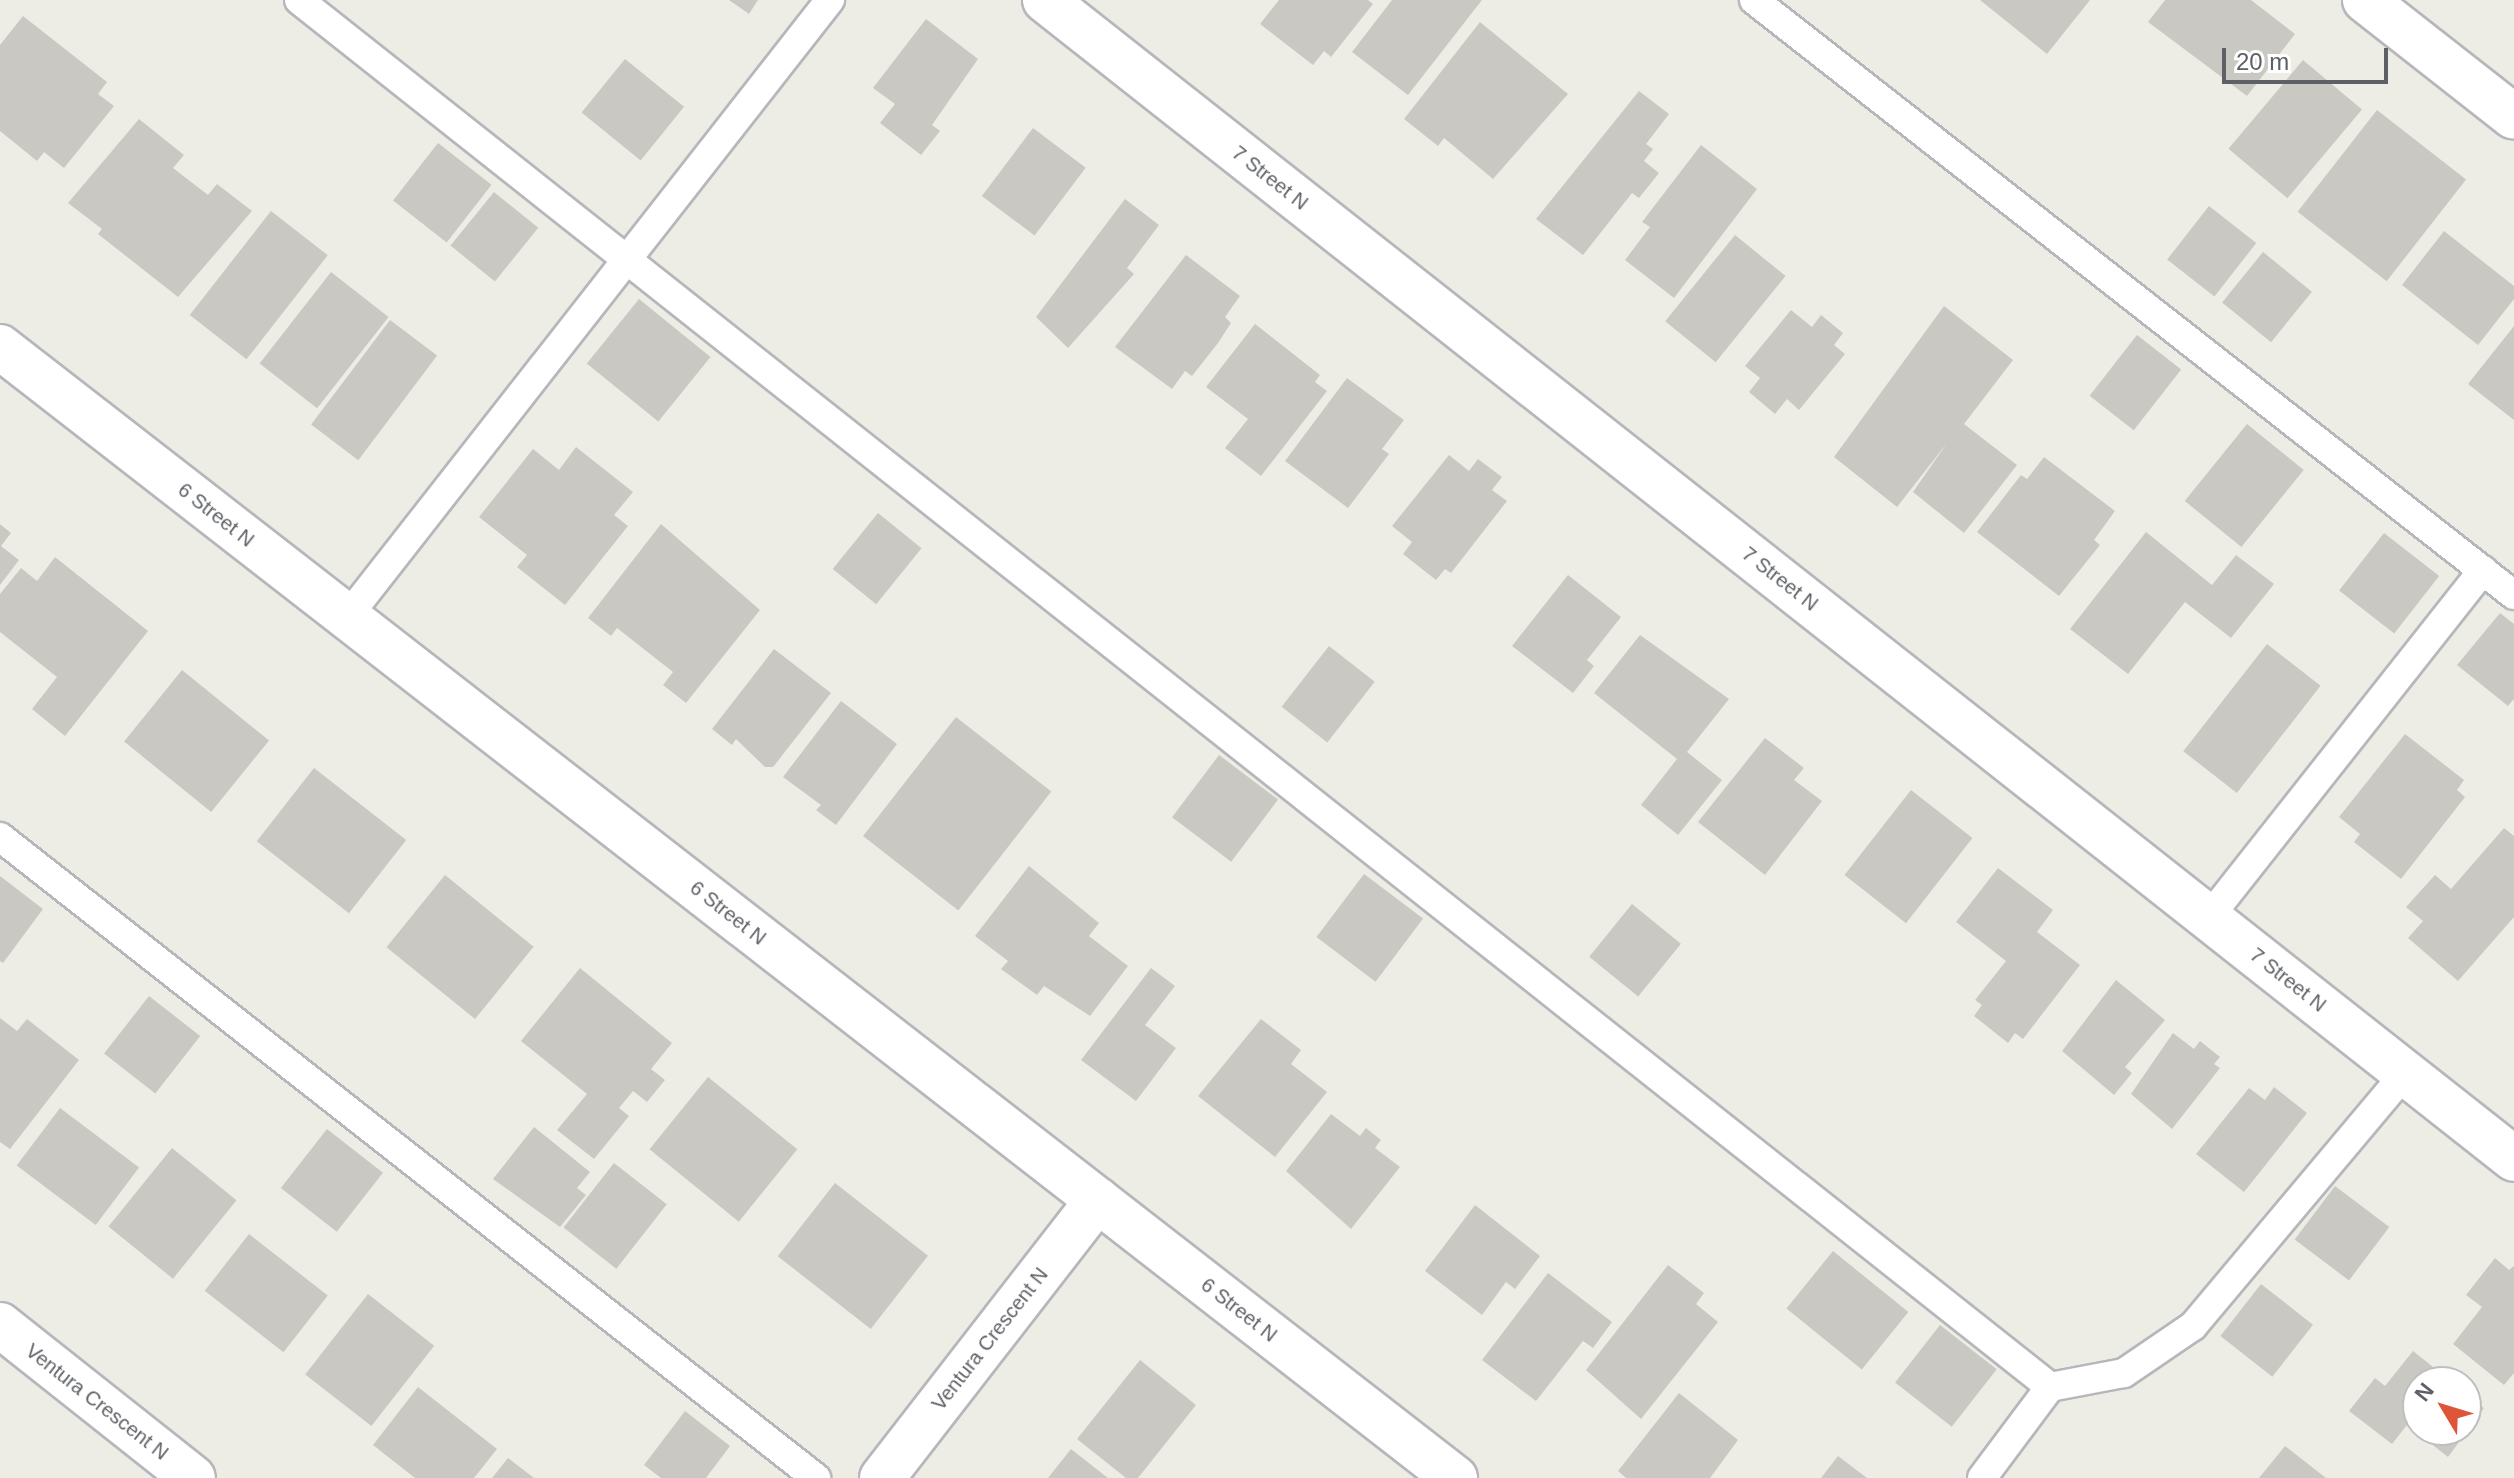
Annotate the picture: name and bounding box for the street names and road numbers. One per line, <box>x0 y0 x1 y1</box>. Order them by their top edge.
street label: 7 Street N <box>1227 141 1313 215</box>
street label: 6 Street N <box>173 478 259 552</box>
street label: 7 Street N <box>1737 542 1823 616</box>
street label: 6 Street N <box>685 876 771 950</box>
street label: 7 Street N <box>2245 943 2331 1017</box>
street label: Ventura Crescent N <box>927 1263 1053 1415</box>
street label: 6 Street N <box>1196 1273 1282 1347</box>
street label: Ventura Crescent N <box>21 1339 173 1465</box>

